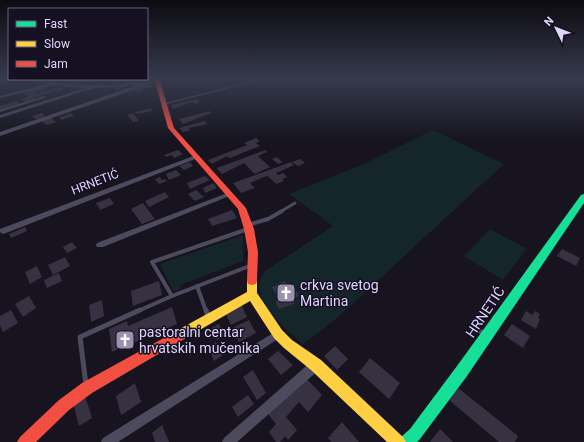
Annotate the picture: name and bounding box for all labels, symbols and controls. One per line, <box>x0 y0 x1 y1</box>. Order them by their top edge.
legend <box>8 8 148 80</box>
north arrow <box>536 8 576 48</box>
text: N <box>542 14 557 29</box>
text: Fast <box>44 17 67 31</box>
text: Slow <box>44 37 70 51</box>
text: Jam <box>44 57 68 71</box>
street label: HRNETIĆ <box>69 166 121 197</box>
place label: crkva svetog Martina <box>300 277 379 309</box>
church icon: crkva svetog Martina <box>275 282 297 304</box>
street label: HRNETIĆ <box>461 283 508 341</box>
place label: pastoralni centar hrvatskih mučenika <box>139 324 260 356</box>
church icon: pastoralni centar hrvatskih mučenika <box>114 329 136 351</box>

